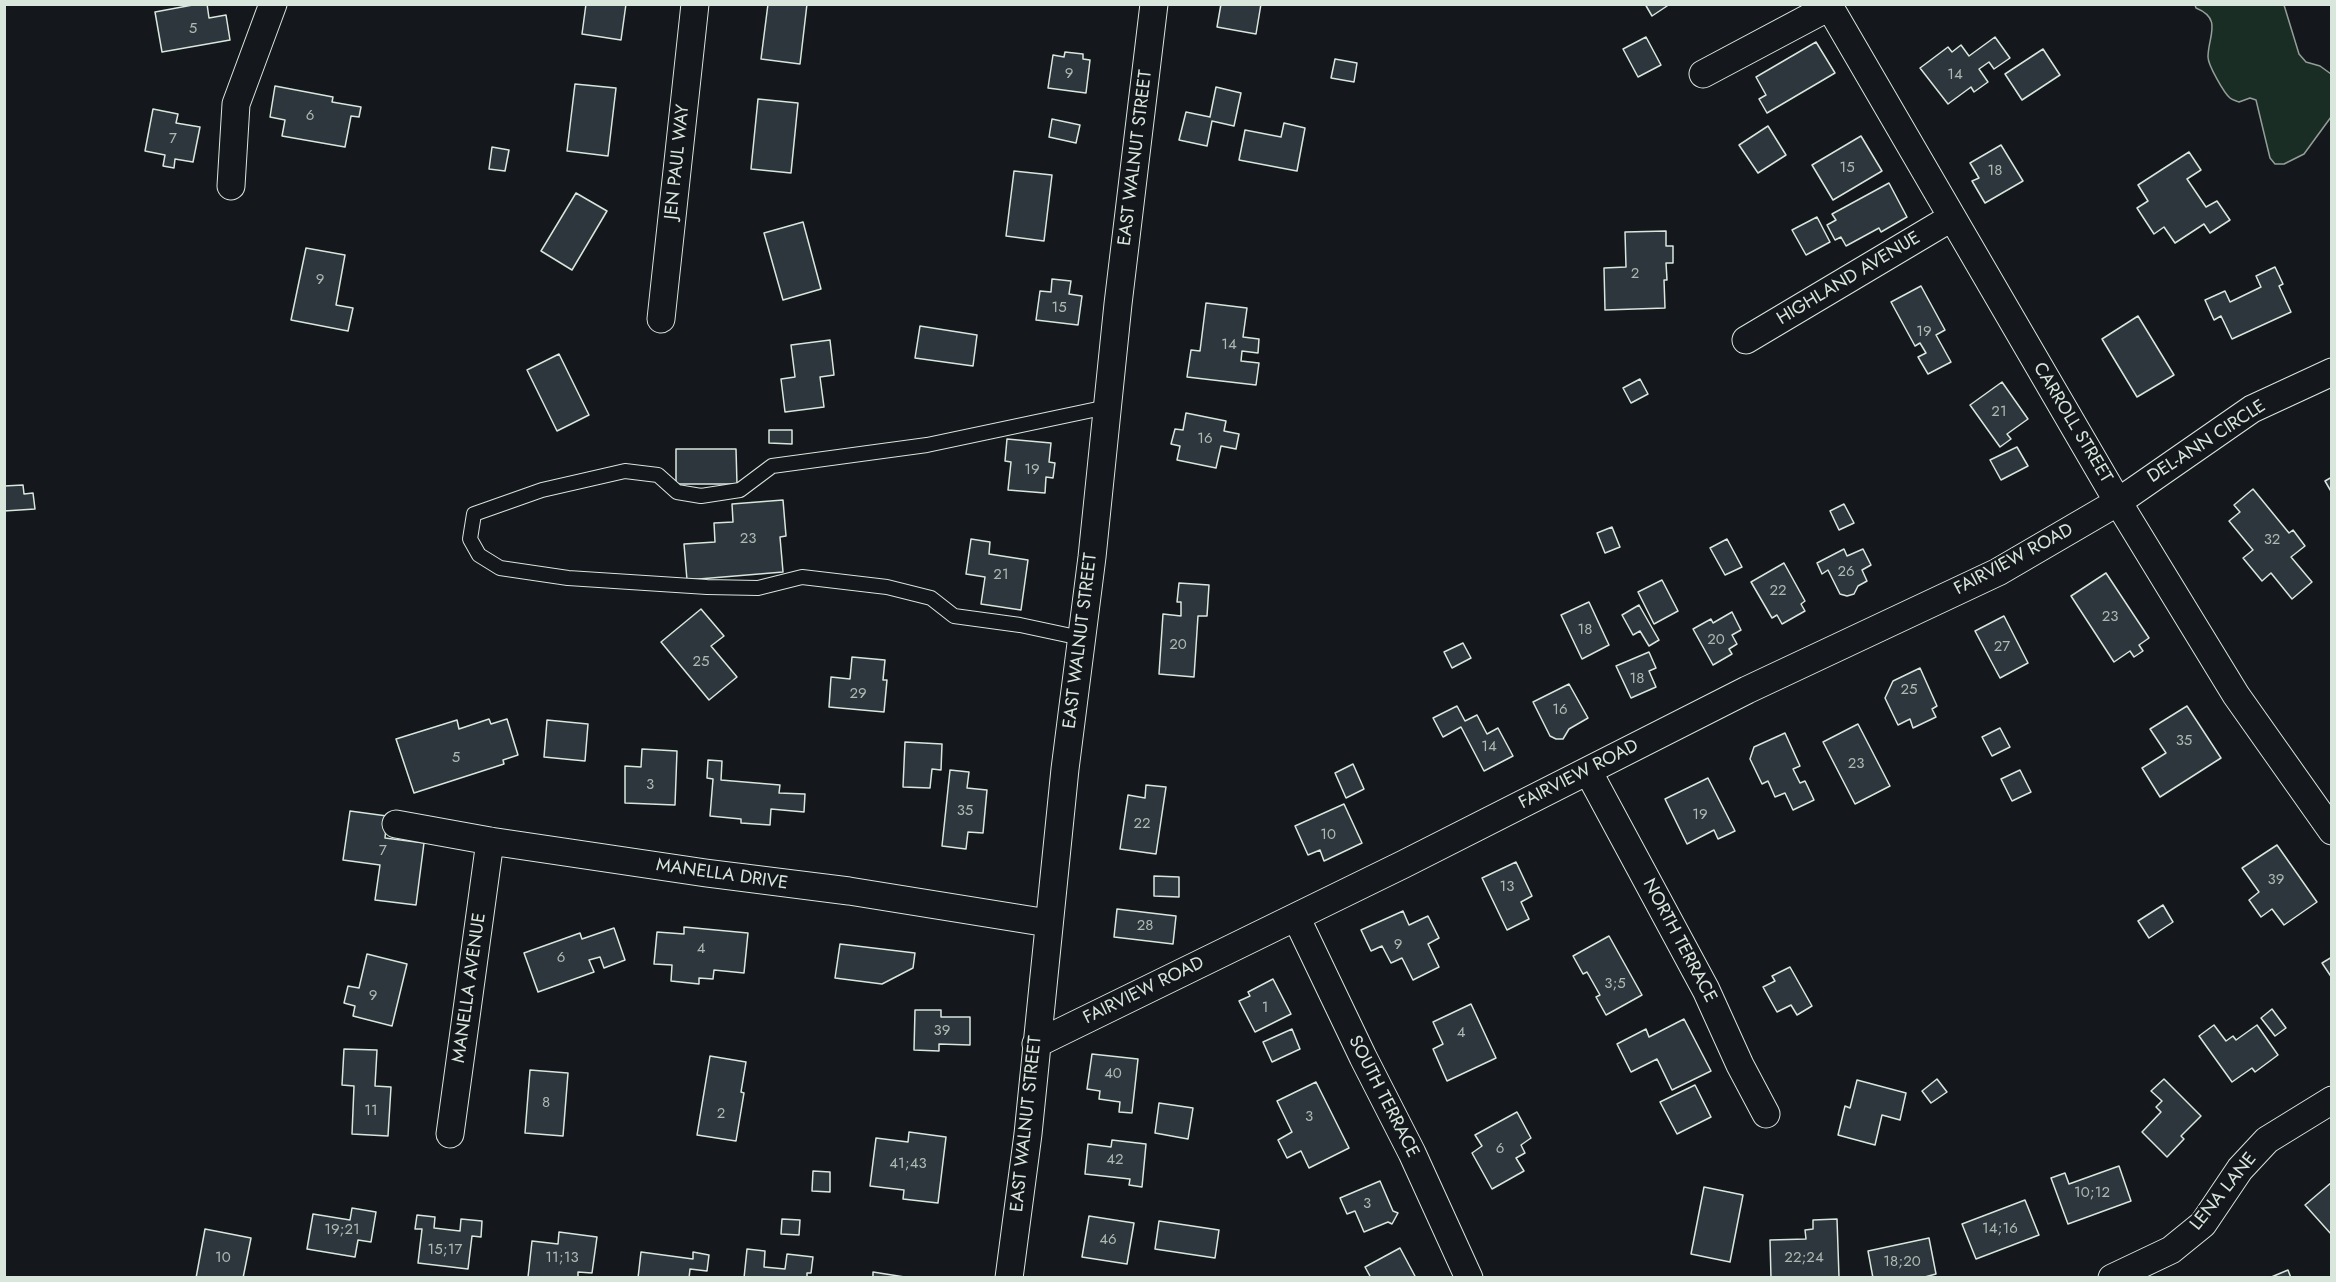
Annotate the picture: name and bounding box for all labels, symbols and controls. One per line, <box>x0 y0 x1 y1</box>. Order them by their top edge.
house number: 5 <box>189 20 197 38</box>
house number: 9 <box>1065 65 1073 83</box>
house number: 14 <box>1947 66 1963 84</box>
street label: EAST WALNUT STREET <box>1115 69 1157 247</box>
street label: JEN PAUL WAY <box>661 103 695 221</box>
house number: 6 <box>306 107 314 125</box>
house number: 7 <box>169 130 177 148</box>
house number: 15 <box>1839 159 1855 177</box>
house number: 18 <box>1988 162 2002 180</box>
street label: HIGHLAND AVENUE <box>1773 228 1925 330</box>
house number: 2 <box>1631 265 1639 283</box>
house number: 9 <box>316 271 324 289</box>
house number: 15 <box>1051 299 1067 317</box>
house number: 19 <box>1916 323 1932 341</box>
house number: 14 <box>1221 336 1237 354</box>
street label: CARROLL STREET <box>2028 359 2116 487</box>
street label: DEL-ANN CIRCLE <box>2144 396 2270 488</box>
house number: 21 <box>1991 403 2007 421</box>
house number: 16 <box>1197 430 1213 448</box>
house number: 19 <box>1024 461 1040 479</box>
street label: FAIRVIEW ROAD <box>1951 520 2077 600</box>
house number: 23 <box>740 530 756 548</box>
house number: 32 <box>2264 531 2280 549</box>
street label: EAST WALNUT STREET <box>1060 552 1102 730</box>
house number: 26 <box>1837 563 1855 581</box>
house number: 21 <box>993 566 1009 584</box>
house number: 22 <box>1769 582 1787 600</box>
house number: 23 <box>2102 608 2118 626</box>
house number: 18 <box>1578 621 1592 639</box>
house number: 20 <box>1707 631 1725 649</box>
house number: 20 <box>1169 636 1187 654</box>
house number: 27 <box>1994 638 2010 656</box>
house number: 25 <box>693 653 709 671</box>
house number: 18 <box>1630 670 1644 688</box>
house number: 25 <box>1901 681 1917 699</box>
house number: 29 <box>849 685 867 703</box>
house number: 16 <box>1552 701 1568 719</box>
house number: 35 <box>2176 732 2192 750</box>
street label: FAIRVIEW ROAD <box>1516 736 1642 814</box>
house number: 14 <box>1481 738 1497 756</box>
house number: 5 <box>452 749 460 767</box>
house number: 23 <box>1848 755 1864 773</box>
house number: 3 <box>646 776 654 794</box>
house number: 35 <box>957 802 973 820</box>
house number: 19 <box>1692 806 1708 824</box>
house number: 22 <box>1133 815 1151 833</box>
house number: 10 <box>1320 826 1336 844</box>
house number: 7 <box>379 842 387 860</box>
street label: MANELLA DRIVE <box>655 855 789 895</box>
house number: 39 <box>2268 871 2284 889</box>
street label: NORTH TERRACE <box>1637 875 1721 1007</box>
house number: 13 <box>1500 878 1514 896</box>
street label: MANELLA AVENUE <box>449 912 491 1064</box>
house number: 28 <box>1137 917 1153 935</box>
house number: 9 <box>1394 936 1402 954</box>
house number: 4 <box>697 940 705 958</box>
house number: 6 <box>557 949 565 967</box>
street label: FAIRVIEW ROAD <box>1080 952 1208 1030</box>
house number: 3;5 <box>1604 975 1626 993</box>
house number: 9 <box>369 987 377 1005</box>
house number: 1 <box>1262 999 1268 1017</box>
house number: 39 <box>934 1022 950 1040</box>
house number: 4 <box>1457 1024 1465 1042</box>
street label: SOUTH TERRACE <box>1343 1032 1423 1162</box>
street label: EAST WALNUT STREET <box>1007 1035 1047 1213</box>
house number: 40 <box>1104 1065 1122 1083</box>
house number: 8 <box>542 1094 550 1112</box>
house number: 11 <box>364 1102 378 1120</box>
house number: 2 <box>717 1105 725 1123</box>
house number: 3 <box>1305 1108 1313 1126</box>
house number: 6 <box>1496 1140 1504 1158</box>
street label: LENA LANE <box>2186 1149 2262 1235</box>
house number: 42 <box>1106 1151 1124 1169</box>
house number: 41;43 <box>889 1155 927 1173</box>
house number: 10;12 <box>2074 1184 2110 1202</box>
house number: 3 <box>1363 1195 1371 1213</box>
house number: 14;16 <box>1982 1220 2018 1238</box>
house number: 19;21 <box>324 1221 360 1239</box>
house number: 46 <box>1099 1231 1117 1249</box>
house number: 15;17 <box>428 1241 462 1259</box>
house number: 10 <box>215 1249 231 1267</box>
house number: 11;13 <box>545 1249 579 1267</box>
house number: 22;24 <box>1784 1249 1824 1267</box>
house number: 18;20 <box>1883 1253 1921 1271</box>

